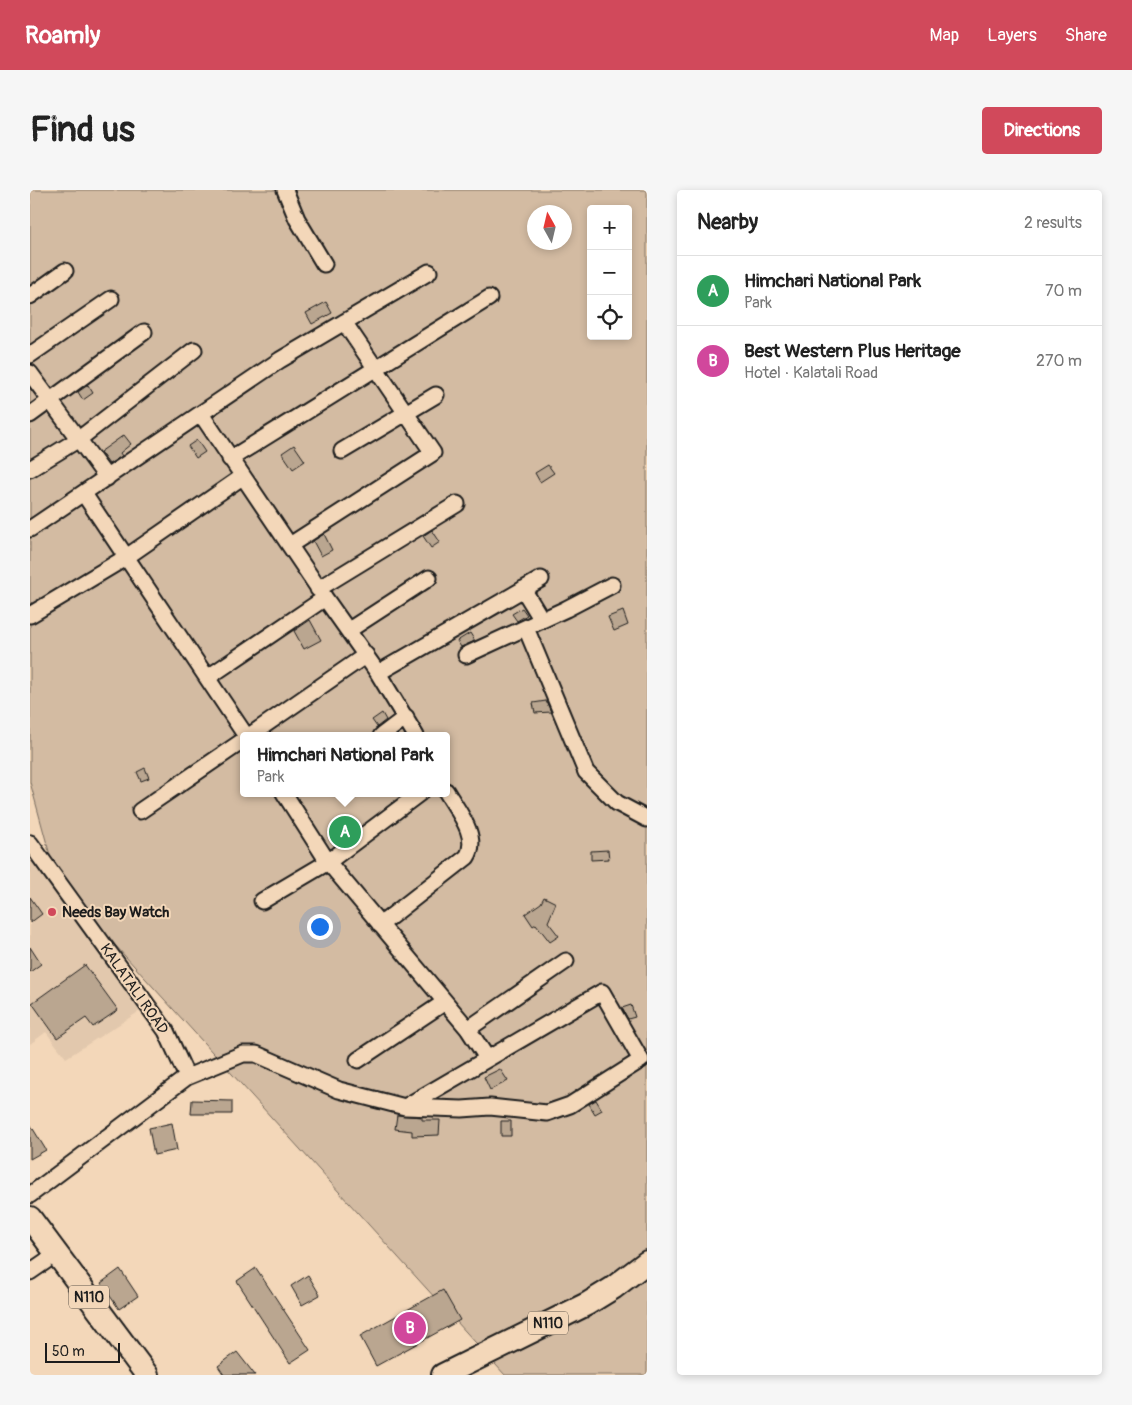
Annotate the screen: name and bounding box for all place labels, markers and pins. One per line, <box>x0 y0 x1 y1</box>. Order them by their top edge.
pin: A <box>329 813 361 851</box>
place label: Needs Bay Watch <box>62 903 169 922</box>
marker: Needs Bay Watch <box>46 906 58 918</box>
pin: B <box>394 1309 426 1347</box>

